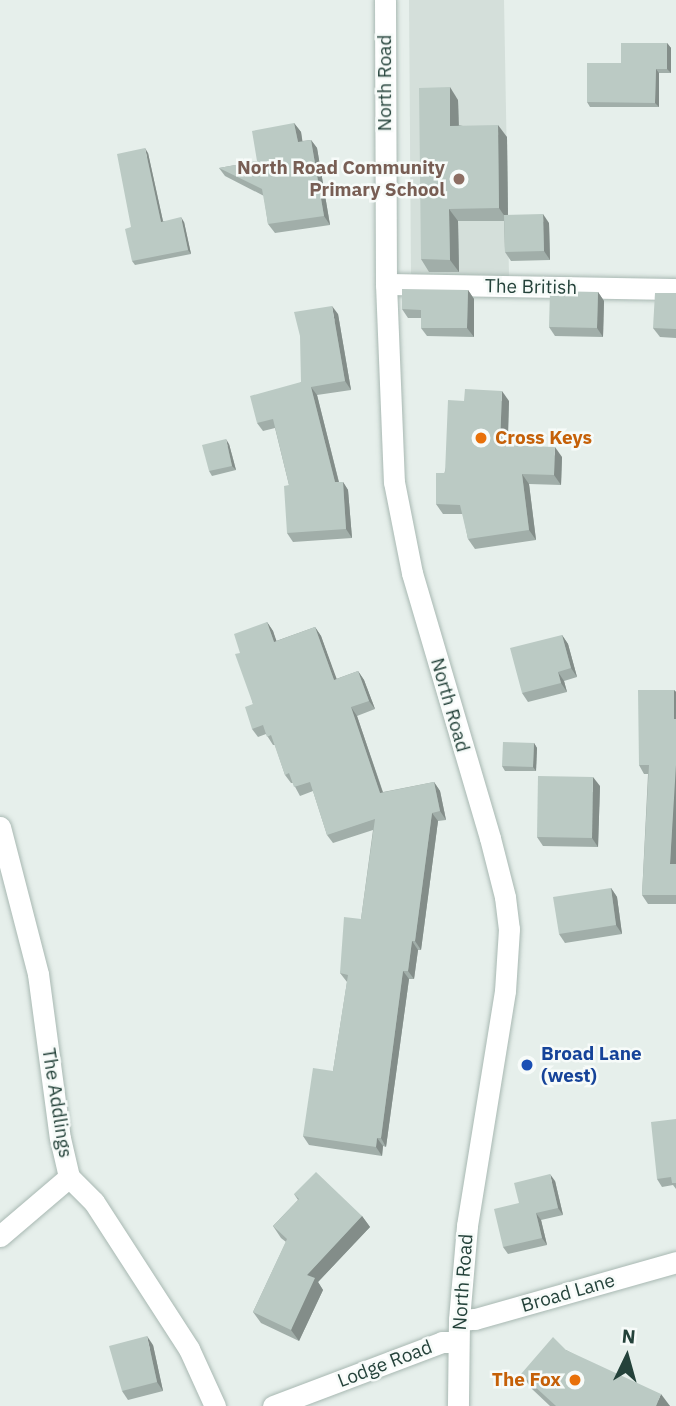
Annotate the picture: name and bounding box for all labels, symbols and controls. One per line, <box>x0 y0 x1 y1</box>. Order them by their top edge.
street label: North Road <box>374 35 396 131</box>
place label: North Road Community Primary School <box>237 157 445 201</box>
marker: North Road Community Primary School <box>451 171 467 187</box>
street label: The British <box>485 275 577 299</box>
place label: Cross Keys <box>495 427 592 449</box>
marker: Cross Keys <box>473 430 489 446</box>
street label: North Road <box>426 655 474 755</box>
place label: Broad Lane (west) <box>541 1043 642 1087</box>
street label: The Addlings <box>37 1047 77 1159</box>
marker: Broad Lane (west) <box>519 1057 535 1073</box>
street label: North Road <box>448 1233 478 1331</box>
street label: Broad Lane <box>519 1269 617 1317</box>
north arrow <box>592 1322 662 1392</box>
text: N <box>621 1324 637 1349</box>
street label: Lodge Road <box>334 1336 436 1392</box>
place label: The Fox <box>492 1369 561 1391</box>
marker: The Fox <box>567 1372 583 1388</box>

